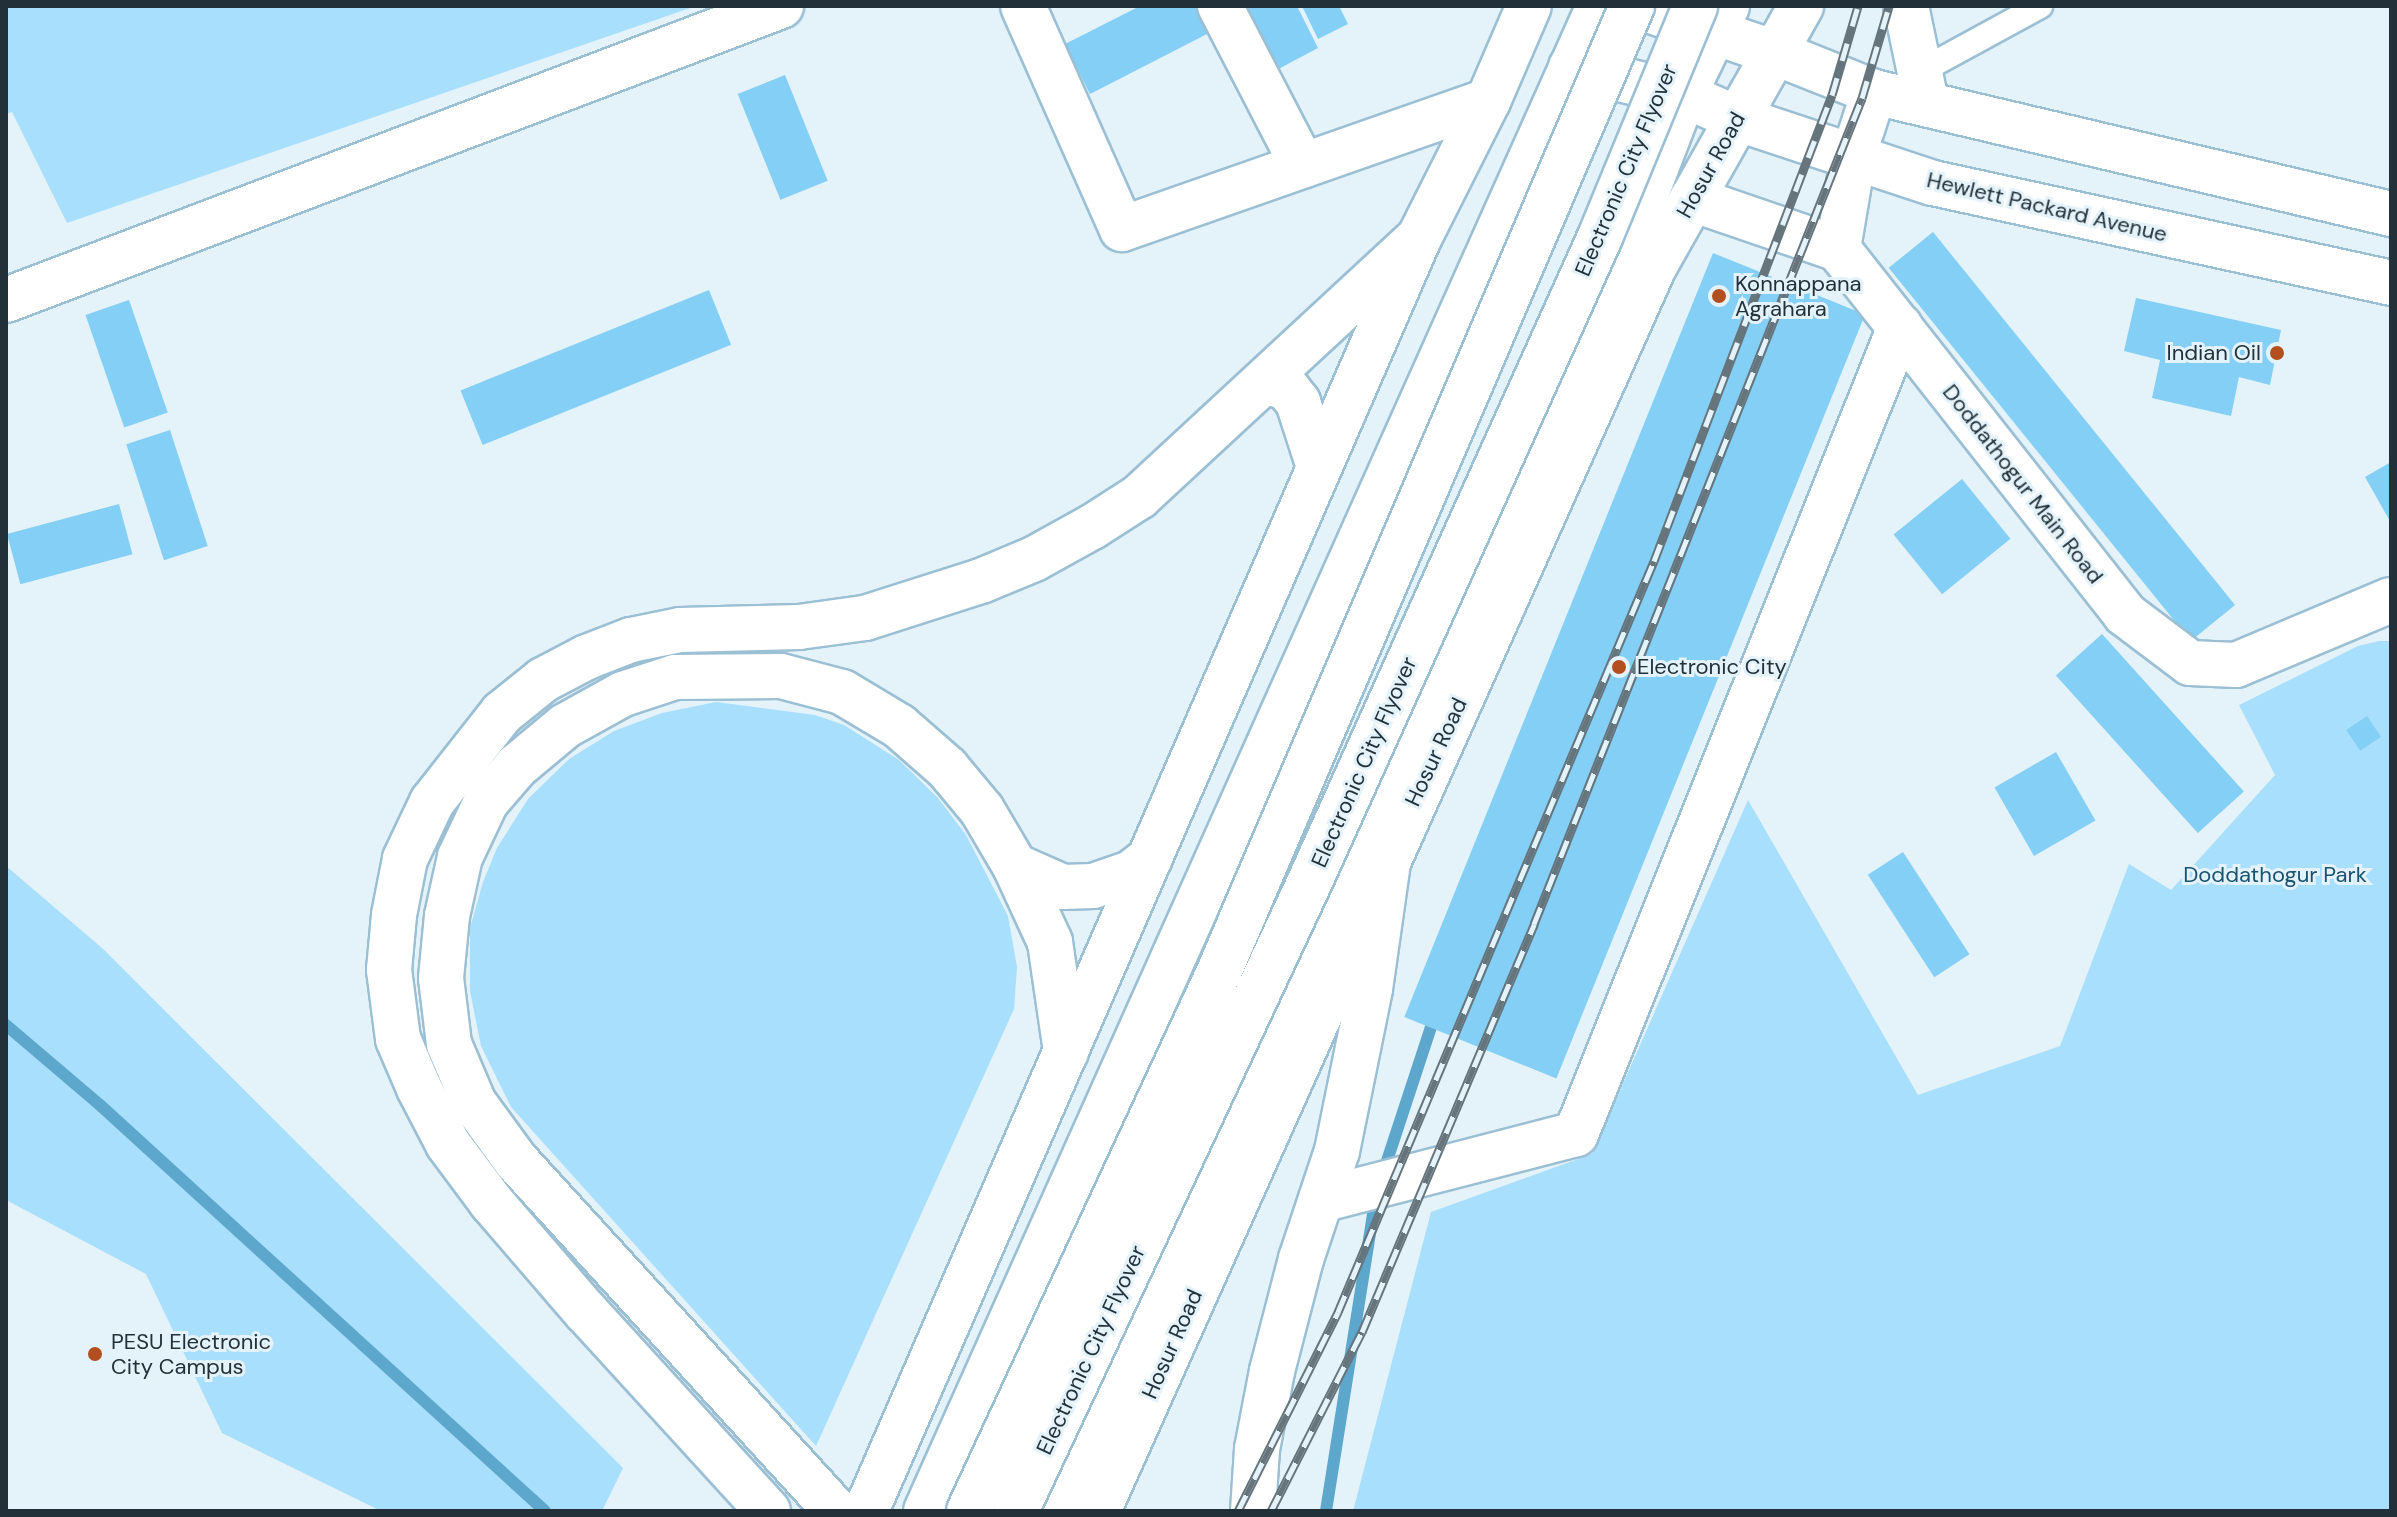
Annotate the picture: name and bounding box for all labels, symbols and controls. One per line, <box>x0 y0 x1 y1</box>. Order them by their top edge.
street label: Electronic City Flyover <box>1569 60 1683 280</box>
street label: Hosur Road <box>1671 107 1751 223</box>
street label: Hewlett Packard Avenue <box>1924 166 2170 248</box>
place label: Konnappana Agrahara <box>1735 270 1861 322</box>
marker: Konnappana Agrahara <box>1710 287 1728 305</box>
place label: Indian Oil <box>2166 340 2261 366</box>
marker: Indian Oil <box>2268 344 2286 362</box>
street label: Doddathogur Main Road <box>1937 379 2109 589</box>
street label: Electronic City Flyover <box>1306 653 1422 871</box>
place label: Electronic City <box>1637 654 1787 680</box>
marker: Electronic City <box>1608 656 1630 678</box>
street label: Hosur Road <box>1399 693 1473 811</box>
park label: Doddathogur Park <box>2183 862 2367 888</box>
street label: Electronic City Flyover <box>1031 1241 1151 1459</box>
street label: Hosur Road <box>1136 1285 1208 1403</box>
place label: PESU Electronic City Campus <box>111 1328 271 1380</box>
marker: PESU Electronic City Campus <box>86 1345 104 1363</box>

